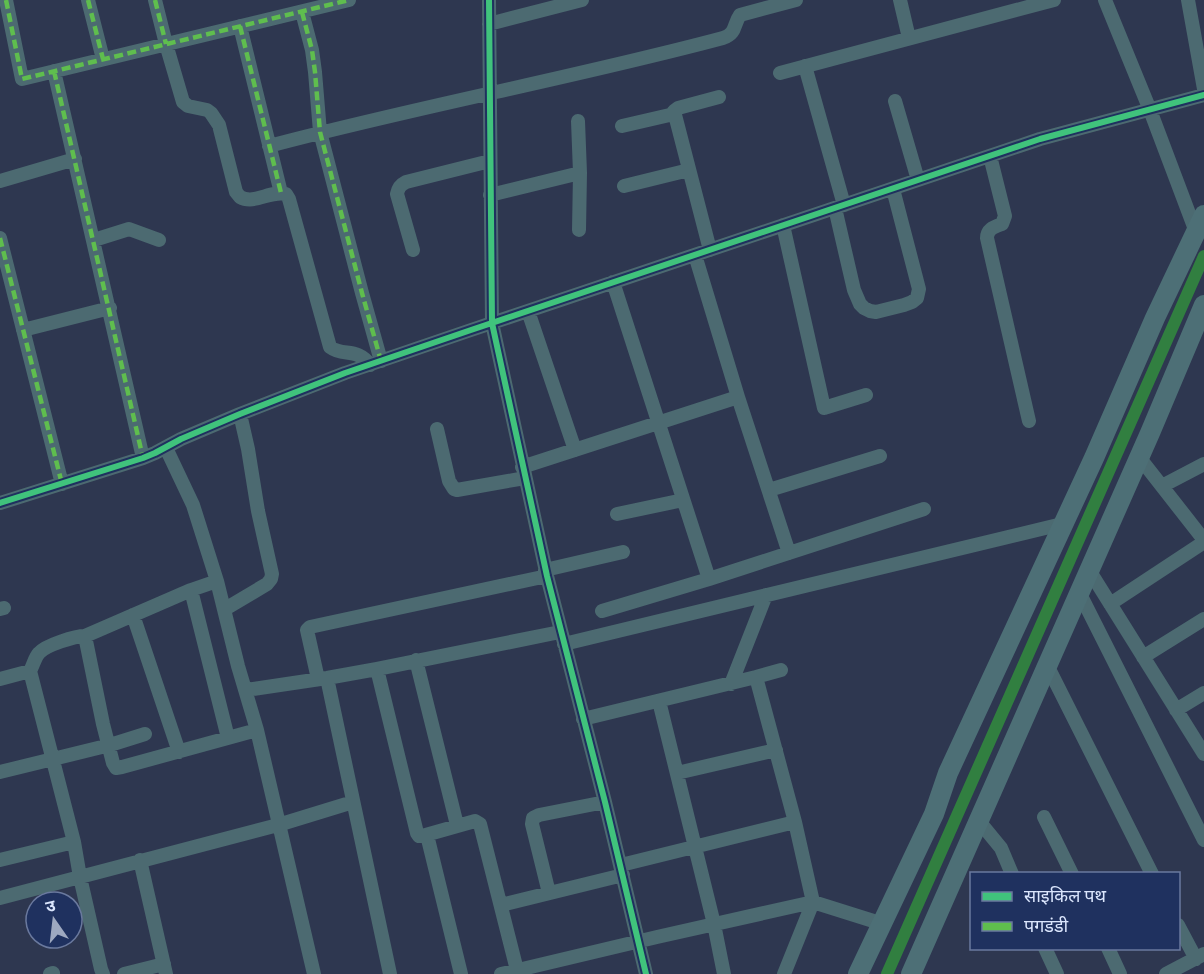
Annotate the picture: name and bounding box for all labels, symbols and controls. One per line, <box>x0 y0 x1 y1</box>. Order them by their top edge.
legend <box>970 872 1180 950</box>
text: साइकिल पथ <box>1024 884 1107 906</box>
north arrow <box>24 890 84 950</box>
text: उ <box>43 894 58 915</box>
text: पगडंडी <box>1024 914 1069 936</box>

